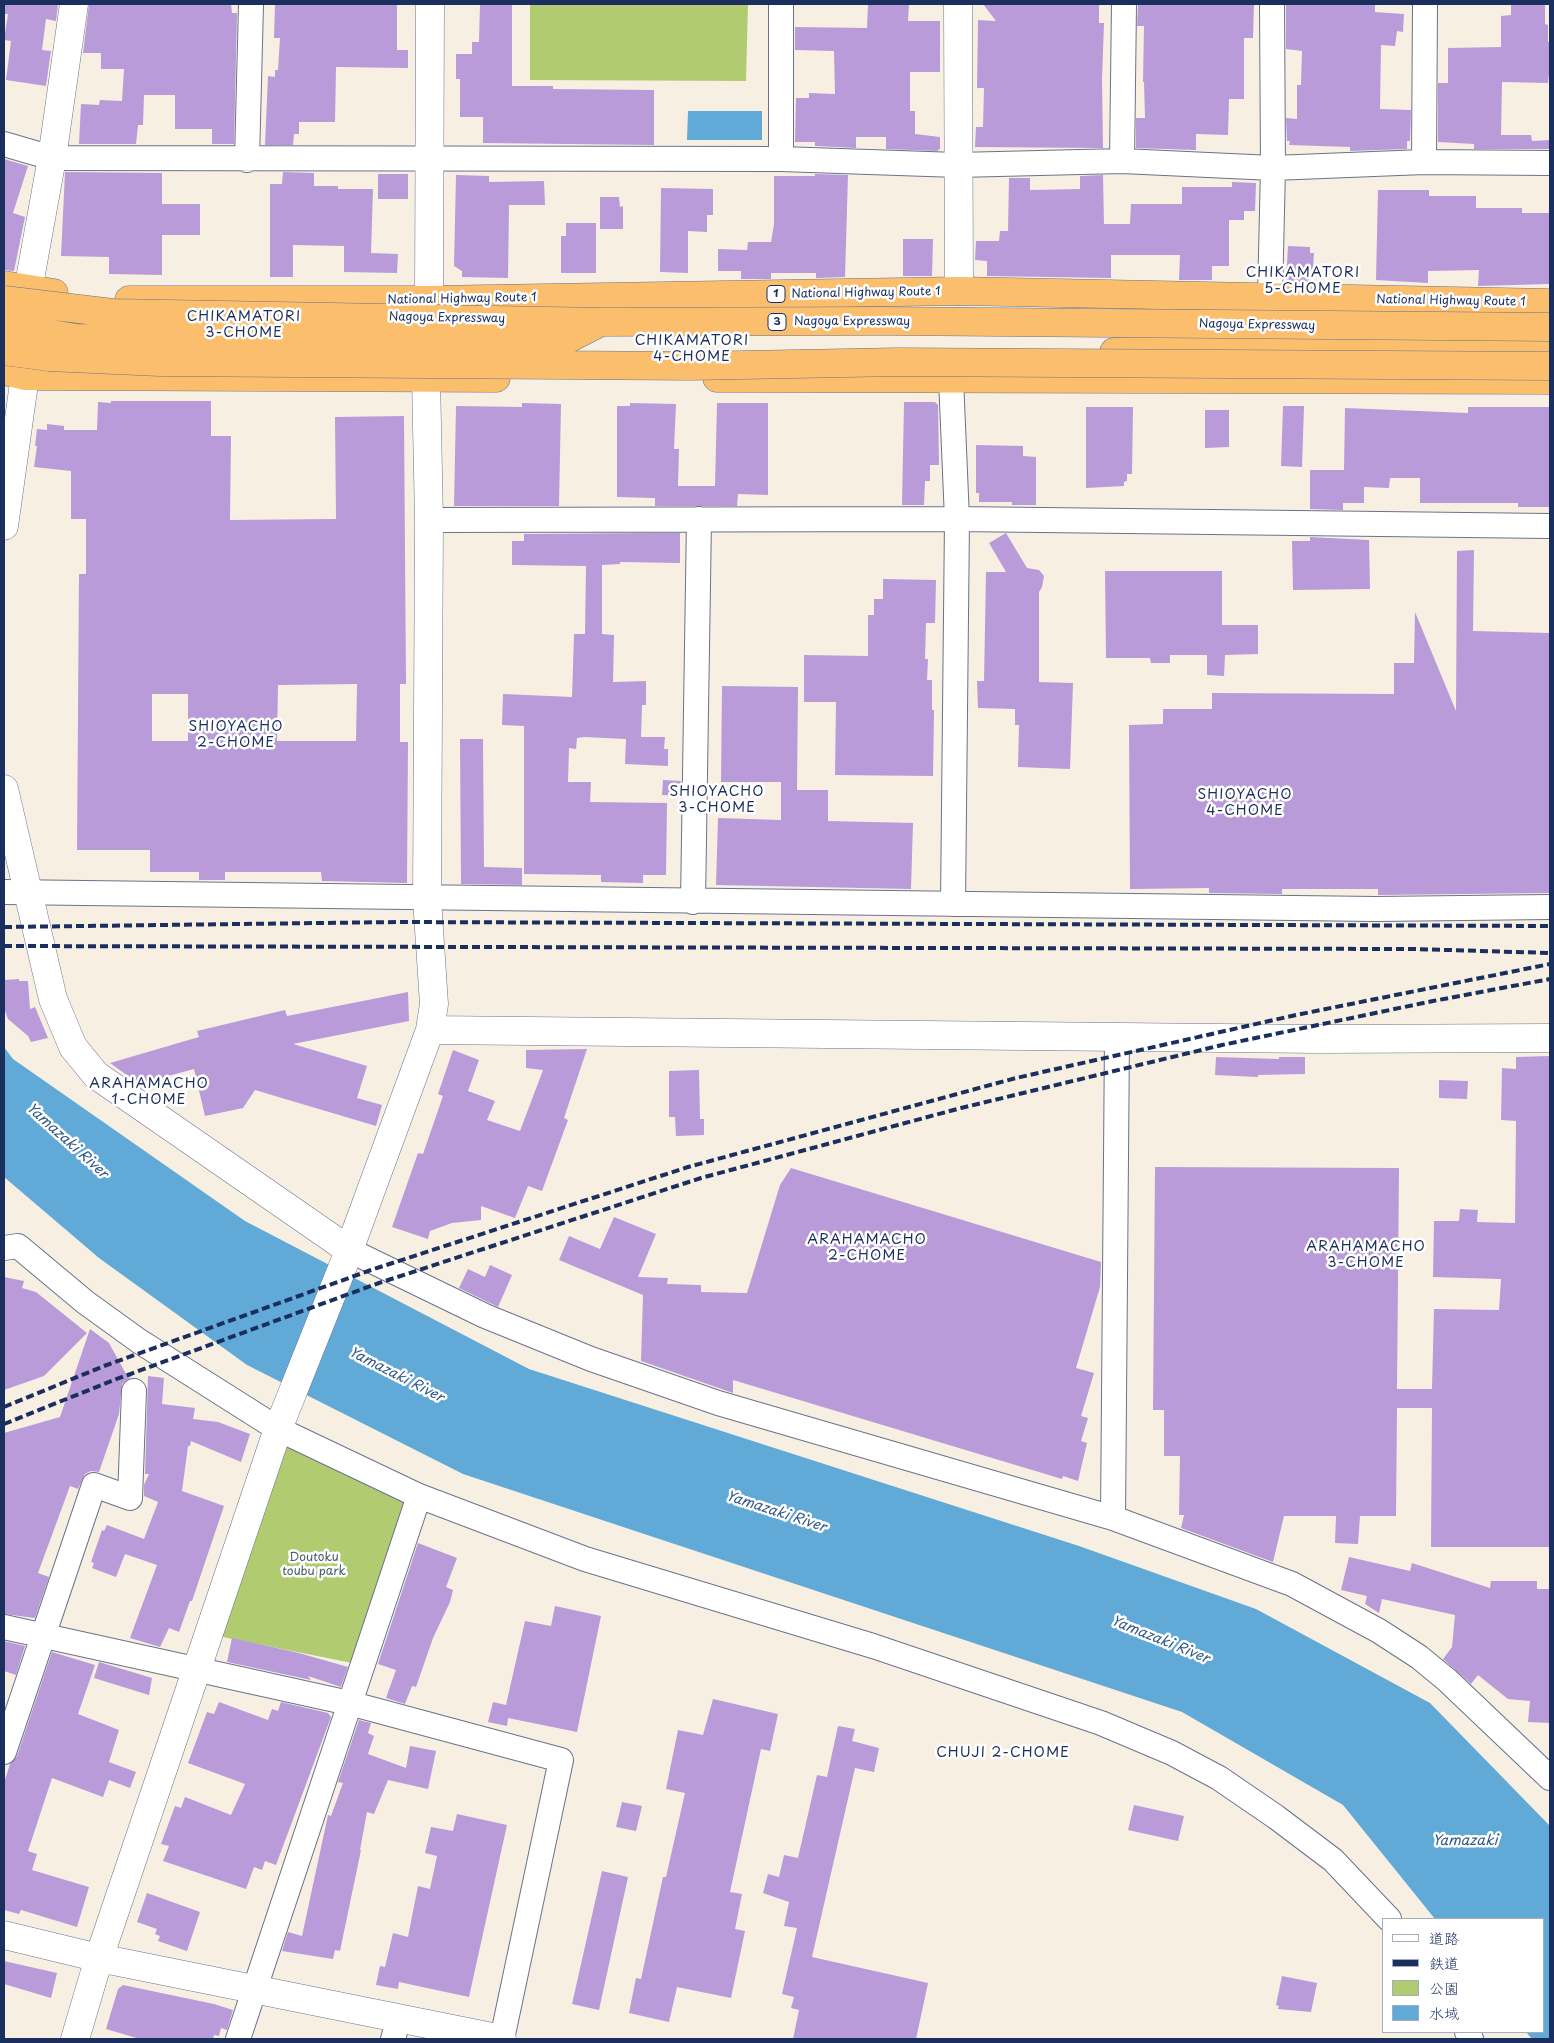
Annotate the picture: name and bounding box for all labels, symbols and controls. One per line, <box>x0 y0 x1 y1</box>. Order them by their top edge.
district label: CHIKAMATORI 5-CHOME <box>1245 265 1361 298</box>
street label: National Highway Route 1 <box>791 284 941 302</box>
road number: 1 <box>767 286 785 302</box>
street label: National Highway Route 1 <box>387 290 537 308</box>
street label: National Highway Route 1 <box>1376 292 1526 310</box>
district label: CHIKAMATORI 3-CHOME <box>186 309 302 342</box>
street label: Nagoya Expressway <box>389 310 505 326</box>
road number: 3 <box>768 314 786 331</box>
street label: Nagoya Expressway <box>794 315 910 329</box>
street label: Nagoya Expressway <box>1199 317 1315 333</box>
district label: CHIKAMATORI 4-CHOME <box>634 333 750 366</box>
district label: SHIOYACHO 2-CHOME <box>188 719 284 752</box>
district label: SHIOYACHO 3-CHOME <box>669 784 765 816</box>
district label: SHIOYACHO 4-CHOME <box>1197 787 1293 820</box>
district label: ARAHAMACHO 1-CHOME <box>88 1076 210 1108</box>
water label: Yamazaki River <box>23 1100 111 1182</box>
district label: ARAHAMACHO 2-CHOME <box>806 1232 928 1264</box>
district label: ARAHAMACHO 3-CHOME <box>1305 1239 1427 1272</box>
water label: Yamazaki River <box>346 1344 446 1406</box>
water label: Yamazaki River <box>724 1488 828 1536</box>
park label: Doutoku toubu park <box>282 1551 346 1579</box>
water label: Yamazaki River <box>1109 1613 1211 1667</box>
district label: CHUJI 2-CHOME <box>934 1745 1072 1761</box>
water label: Yamazaki <box>1432 1833 1498 1849</box>
legend <box>1382 1918 1544 2033</box>
text: 道路 <box>1429 1926 1459 1949</box>
text: 鉄道 <box>1429 1951 1459 1974</box>
text: 公園 <box>1429 1976 1459 1999</box>
text: 水域 <box>1429 2001 1459 2024</box>

